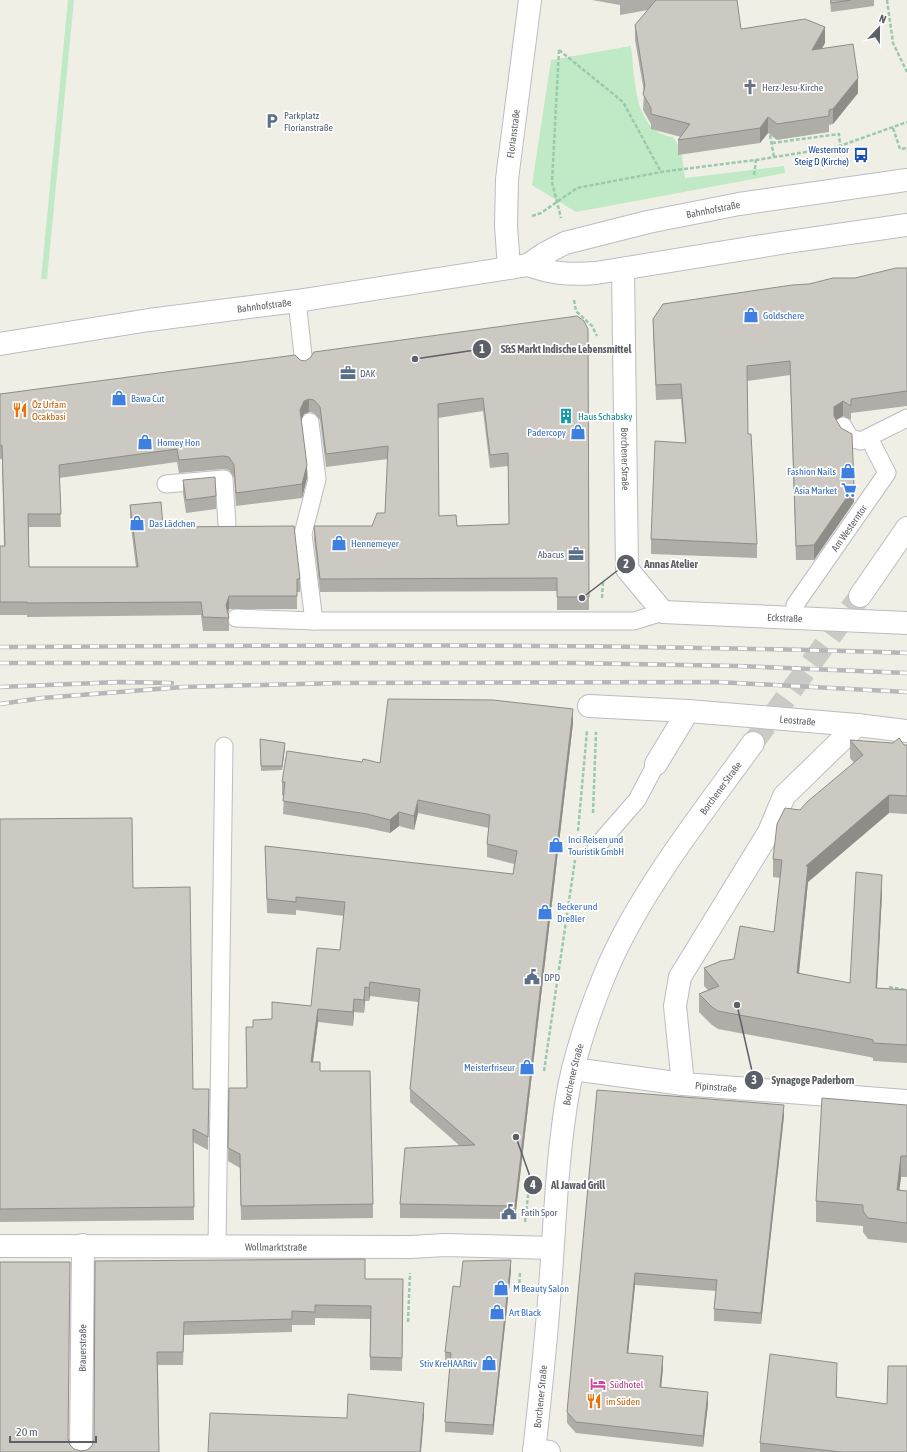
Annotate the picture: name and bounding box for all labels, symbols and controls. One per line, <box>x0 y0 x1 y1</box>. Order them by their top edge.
north arrow <box>859 8 899 48</box>
text: N <box>877 12 888 26</box>
church icon: Herz-Jesu-Kirche <box>741 78 759 96</box>
place label: Herz-Jesu-Kirche <box>762 82 824 93</box>
street label: Florianstraße <box>505 108 522 159</box>
place label: Parkplatz Florianstraße <box>284 110 334 133</box>
parking icon: Parkplatz Florianstraße <box>263 112 281 130</box>
place label: Westerntor Steig D (Kirche) <box>795 144 850 167</box>
bus stop icon: Westerntor Steig D (Kirche) <box>852 146 870 164</box>
street label: Bahnhofstraße <box>685 199 741 220</box>
street label: Bahnhofstraße <box>236 297 292 315</box>
shop icon: Goldschere <box>742 306 760 324</box>
place label: Goldschere <box>763 310 805 321</box>
callout: S&S Markt Indische Lebensmittel <box>472 337 639 360</box>
text: 1 <box>479 342 485 356</box>
text: S&S Markt Indische Lebensmittel <box>501 343 632 355</box>
office icon: DAK <box>339 364 357 382</box>
place label: DAK <box>360 368 376 379</box>
shop icon: Bawa Cut <box>110 389 128 407</box>
place label: Bawa Cut <box>131 393 165 404</box>
place label: Öz Urfam Ocakbasi <box>32 399 66 422</box>
restaurant icon: Öz Urfam Ocakbasi <box>11 401 29 419</box>
building icon: Haus Schabsky <box>557 407 575 425</box>
place label: Haus Schabsky <box>578 411 632 422</box>
shop icon: Padercopy <box>569 423 587 441</box>
place label: Padercopy <box>527 427 566 438</box>
street label: Borchener Straße <box>619 427 631 491</box>
shop icon: Homey Hon <box>136 433 154 451</box>
place label: Homey Hon <box>157 437 200 448</box>
shop icon: Fashion Nails <box>839 462 857 480</box>
place label: Fashion Nails <box>787 466 836 477</box>
supermarket icon: Asia Market <box>840 481 858 499</box>
place label: Asia Market <box>794 485 837 496</box>
street label: Am Westerntor <box>829 502 870 554</box>
shop icon: Das Lädchen <box>128 514 146 532</box>
place label: Das Lädchen <box>149 518 195 529</box>
shop icon: Hennemeyer <box>330 534 348 552</box>
place label: Hennemeyer <box>351 538 400 549</box>
office icon: Abacus <box>567 545 585 563</box>
place label: Abacus <box>538 549 564 560</box>
callout: Annas Atelier <box>616 553 706 576</box>
text: 2 <box>623 557 629 571</box>
text: Annas Atelier <box>643 558 699 570</box>
street label: Eckstraße <box>767 612 803 624</box>
street label: Leostraße <box>779 714 817 728</box>
street label: Borchener Straße <box>698 759 744 817</box>
place label: Inci Reisen und Touristik GmbH <box>568 834 624 857</box>
shop icon: Inci Reisen und Touristik GmbH <box>547 836 565 854</box>
place label: Becker und Dreßler <box>557 901 598 924</box>
shop icon: Becker und Dreßler <box>536 903 554 921</box>
public building icon: DPD <box>523 968 541 986</box>
place label: DPD <box>544 972 561 983</box>
street label: Borchener Straße <box>561 1042 586 1106</box>
shop icon: Meisterfriseur <box>518 1058 536 1076</box>
place label: Meisterfriseur <box>464 1062 516 1073</box>
callout: Synagoge Paderborn <box>744 1068 863 1091</box>
text: 3 <box>751 1073 757 1087</box>
text: Synagoge Paderborn <box>772 1074 854 1086</box>
street label: Pipinstraße <box>694 1080 738 1094</box>
callout: Al Jawad Grill <box>523 1174 614 1197</box>
text: 4 <box>529 1178 536 1192</box>
text: Al Jawad Grill <box>550 1179 606 1191</box>
public building icon: Fatih Spor <box>500 1203 518 1221</box>
place label: Fatih Spor <box>521 1207 559 1218</box>
street label: Wollmarktstraße <box>245 1242 308 1253</box>
shop icon: M Beauty Salon <box>492 1279 510 1297</box>
place label: M Beauty Salon <box>513 1283 569 1294</box>
shop icon: Art Black <box>488 1303 506 1321</box>
place label: Art Black <box>509 1307 542 1318</box>
street label: Brauerstraße <box>77 1324 88 1372</box>
shop icon: Stiv KreHAARtiv <box>480 1354 498 1372</box>
place label: Stiv KreHAARtiv <box>420 1358 477 1369</box>
street label: Borchener Straße <box>532 1364 549 1428</box>
hotel icon: Südhotel <box>589 1375 607 1393</box>
place label: Südhotel <box>610 1379 644 1390</box>
restaurant icon: im Süden <box>585 1392 603 1410</box>
place label: im Süden <box>606 1396 640 1407</box>
scale bar <box>10 1418 96 1444</box>
text: 20 m <box>16 1425 38 1439</box>

